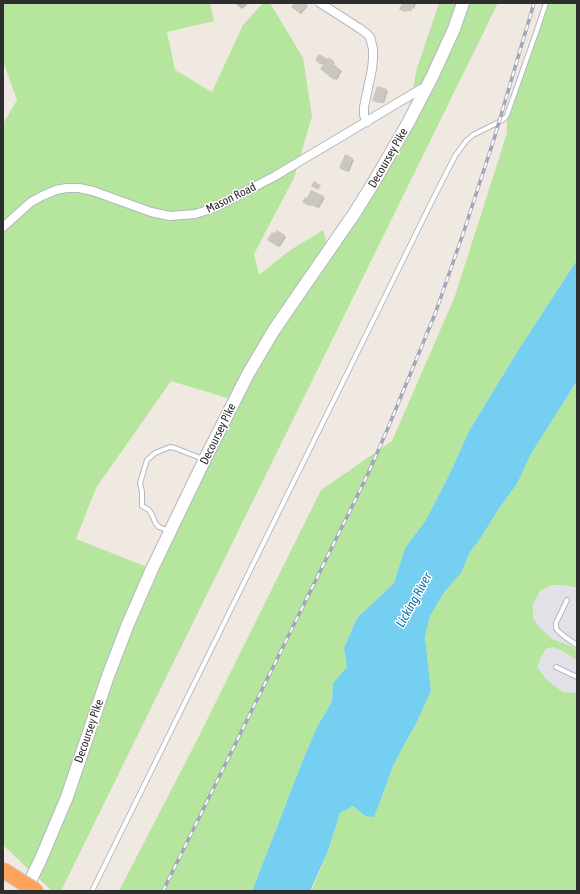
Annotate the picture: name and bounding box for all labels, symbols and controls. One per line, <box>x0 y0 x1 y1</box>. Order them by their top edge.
street label: Decoursey Pike <box>365 126 411 190</box>
street label: Mason Road <box>204 180 258 216</box>
street label: Decoursey Pike <box>197 401 239 467</box>
water label: Licking River <box>393 570 435 630</box>
street label: Decoursey Pike <box>71 697 107 765</box>

